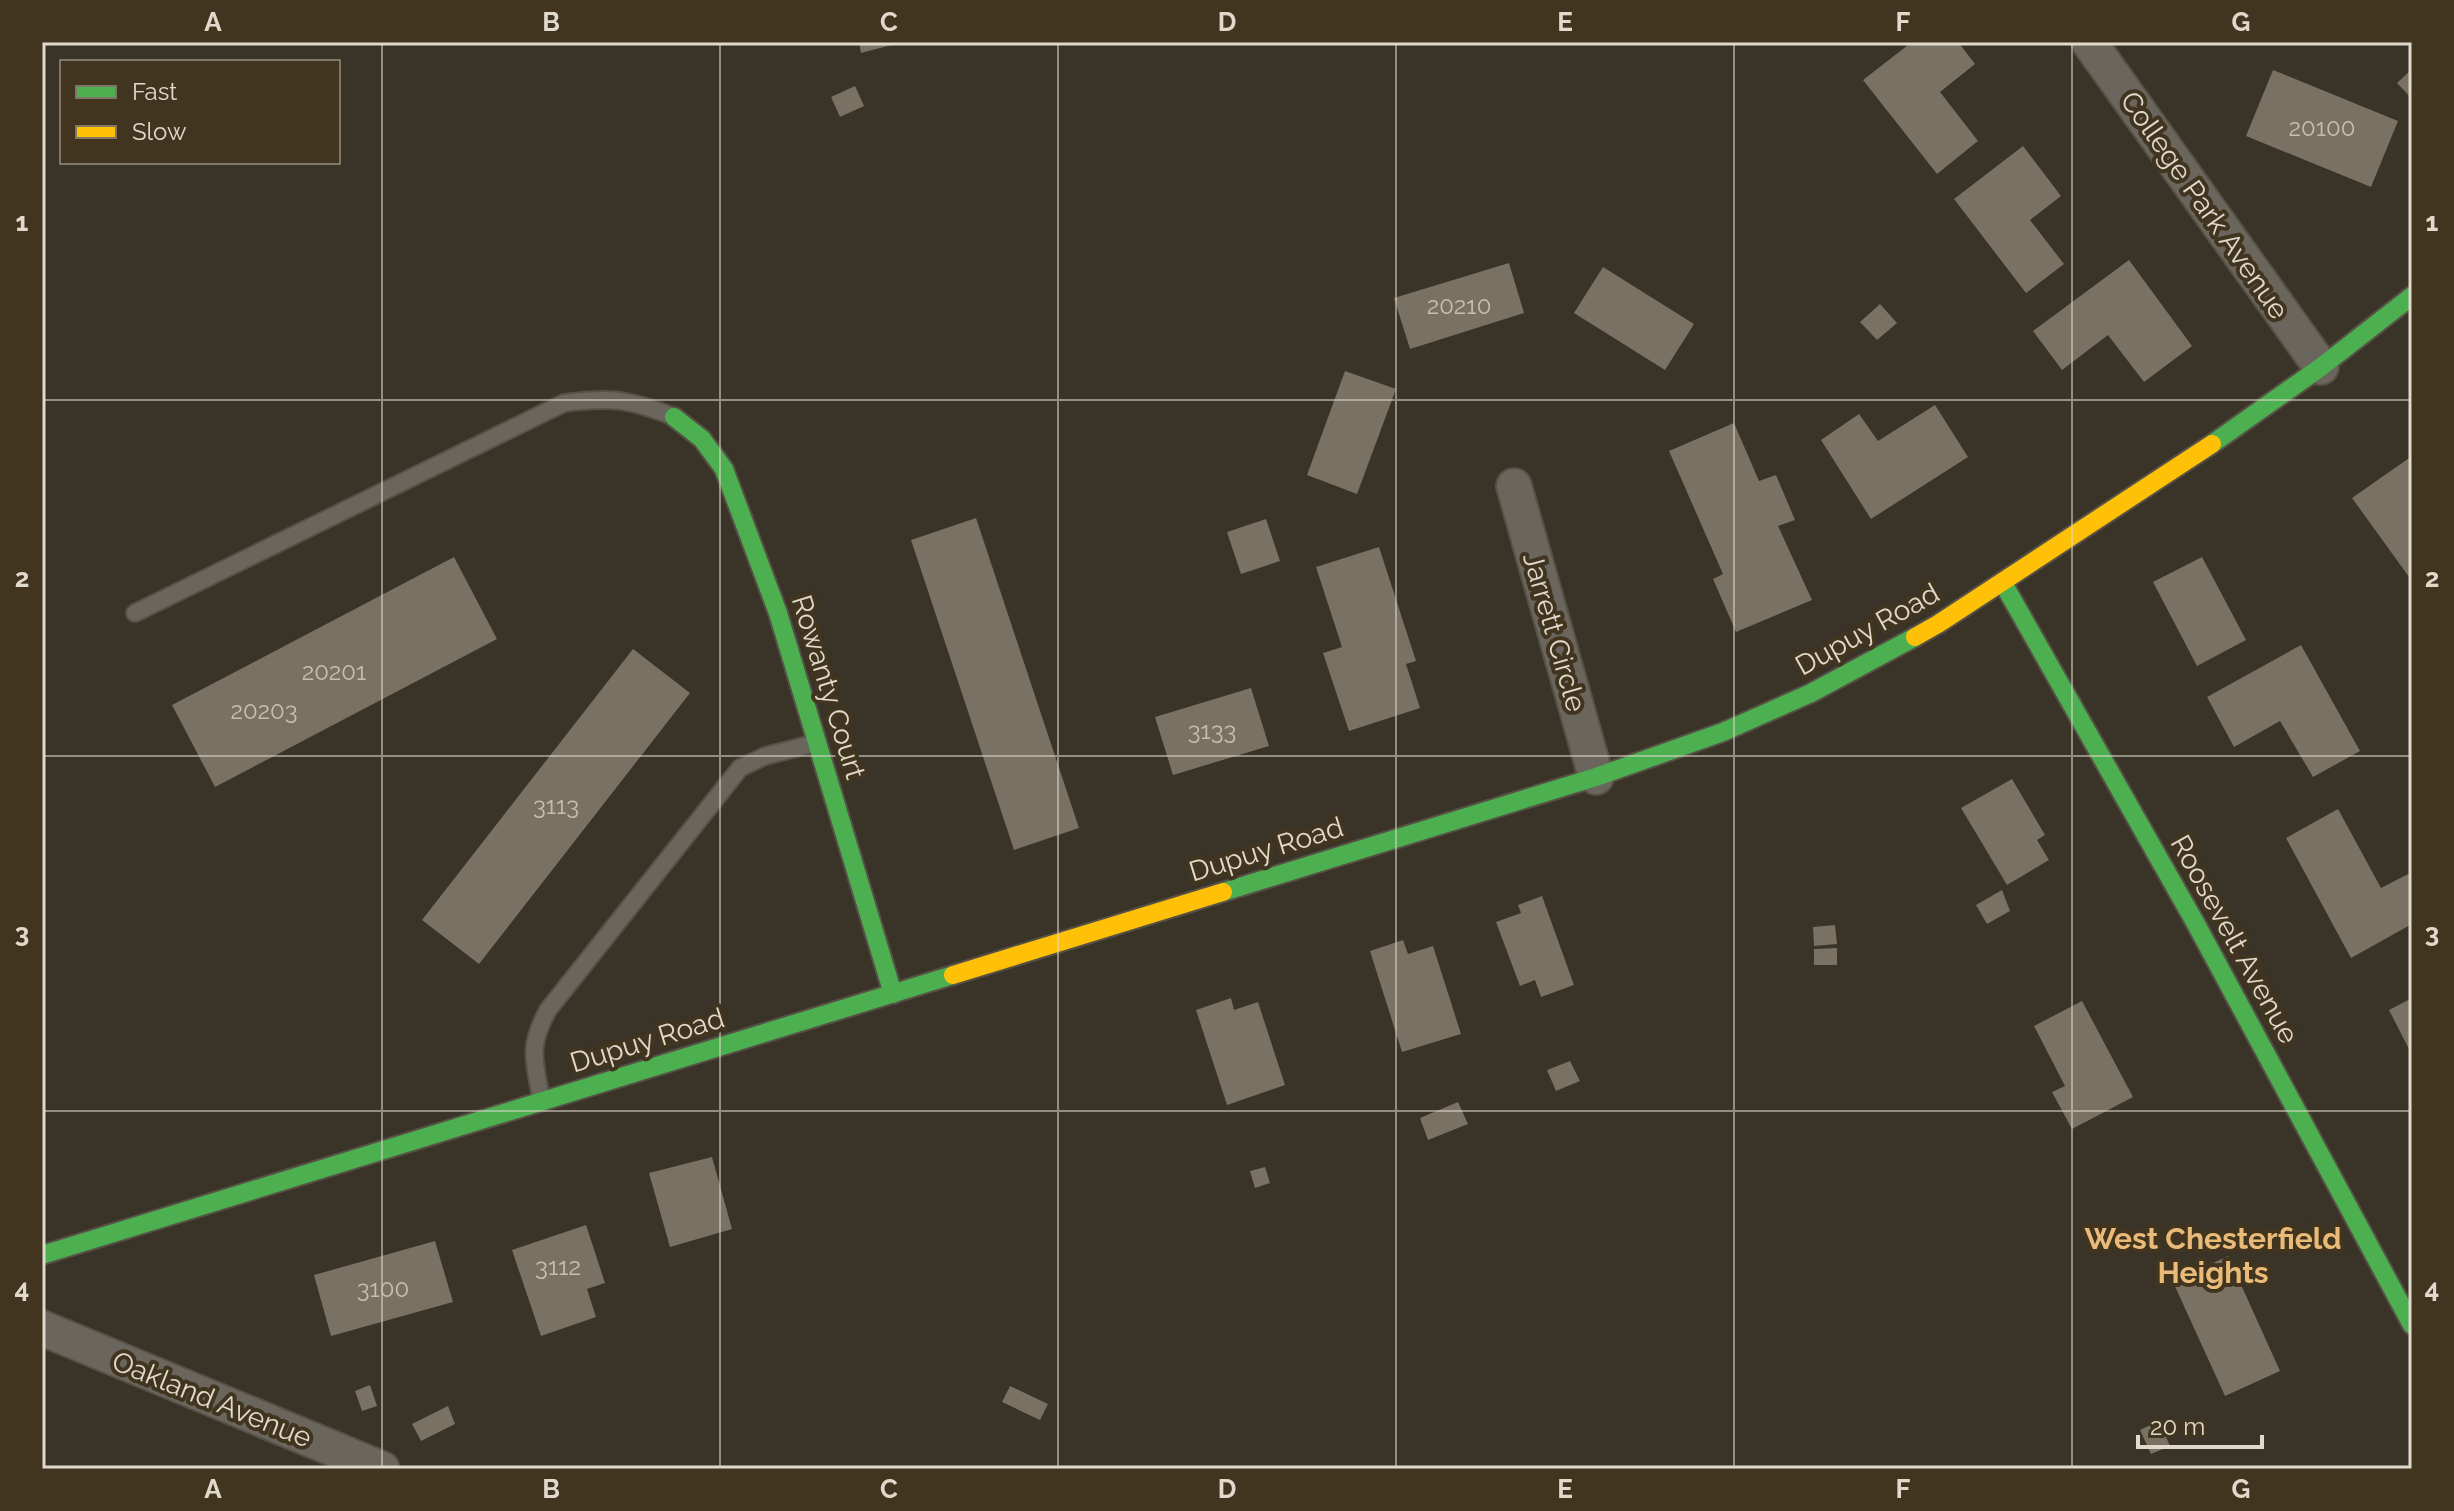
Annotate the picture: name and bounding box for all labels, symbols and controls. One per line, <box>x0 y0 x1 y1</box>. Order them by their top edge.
text: A <box>204 7 222 37</box>
text: B <box>542 7 560 37</box>
text: C <box>880 7 898 37</box>
text: D <box>1218 7 1236 37</box>
text: E <box>1557 7 1573 37</box>
text: F <box>1896 7 1911 37</box>
text: G <box>2232 7 2250 37</box>
legend <box>60 60 340 164</box>
text: Fast <box>132 77 177 106</box>
street label: College Park Avenue <box>2114 85 2296 325</box>
house number: 20100 <box>2289 113 2355 142</box>
text: Slow <box>132 117 187 146</box>
text: 1 <box>16 207 29 237</box>
text: 1 <box>2426 207 2439 237</box>
house number: 20210 <box>1427 291 1491 320</box>
street label: Jarrett Circle <box>1516 549 1593 716</box>
text: 2 <box>15 563 29 593</box>
text: 2 <box>2425 563 2439 593</box>
street label: Dupuy Road <box>1790 576 1945 682</box>
street label: Rowanty Court <box>785 591 872 784</box>
house number: 20201 <box>302 657 366 686</box>
house number: 20203 <box>230 696 298 725</box>
house number: 3133 <box>1188 716 1236 745</box>
house number: 3113 <box>533 791 579 820</box>
street label: Dupuy Road <box>1185 810 1347 889</box>
street label: Roosevelt Avenue <box>2164 829 2305 1049</box>
text: 3 <box>15 918 29 948</box>
text: 3 <box>2425 918 2439 948</box>
street label: Dupuy Road <box>566 1001 728 1080</box>
district label: West Chesterfield Heights <box>2084 1221 2342 1290</box>
house number: 3112 <box>535 1252 581 1281</box>
text: 4 <box>15 1274 29 1304</box>
house number: 3100 <box>357 1274 409 1303</box>
text: 4 <box>2425 1274 2439 1304</box>
street label: Oakland Avenue <box>107 1344 316 1455</box>
scale bar <box>2138 1399 2262 1449</box>
text: 20 m <box>2150 1412 2205 1441</box>
text: A <box>204 1474 222 1504</box>
text: B <box>542 1474 560 1504</box>
text: C <box>880 1474 898 1504</box>
text: D <box>1218 1474 1236 1504</box>
text: E <box>1557 1474 1573 1504</box>
text: F <box>1896 1474 1911 1504</box>
text: G <box>2232 1474 2250 1504</box>

